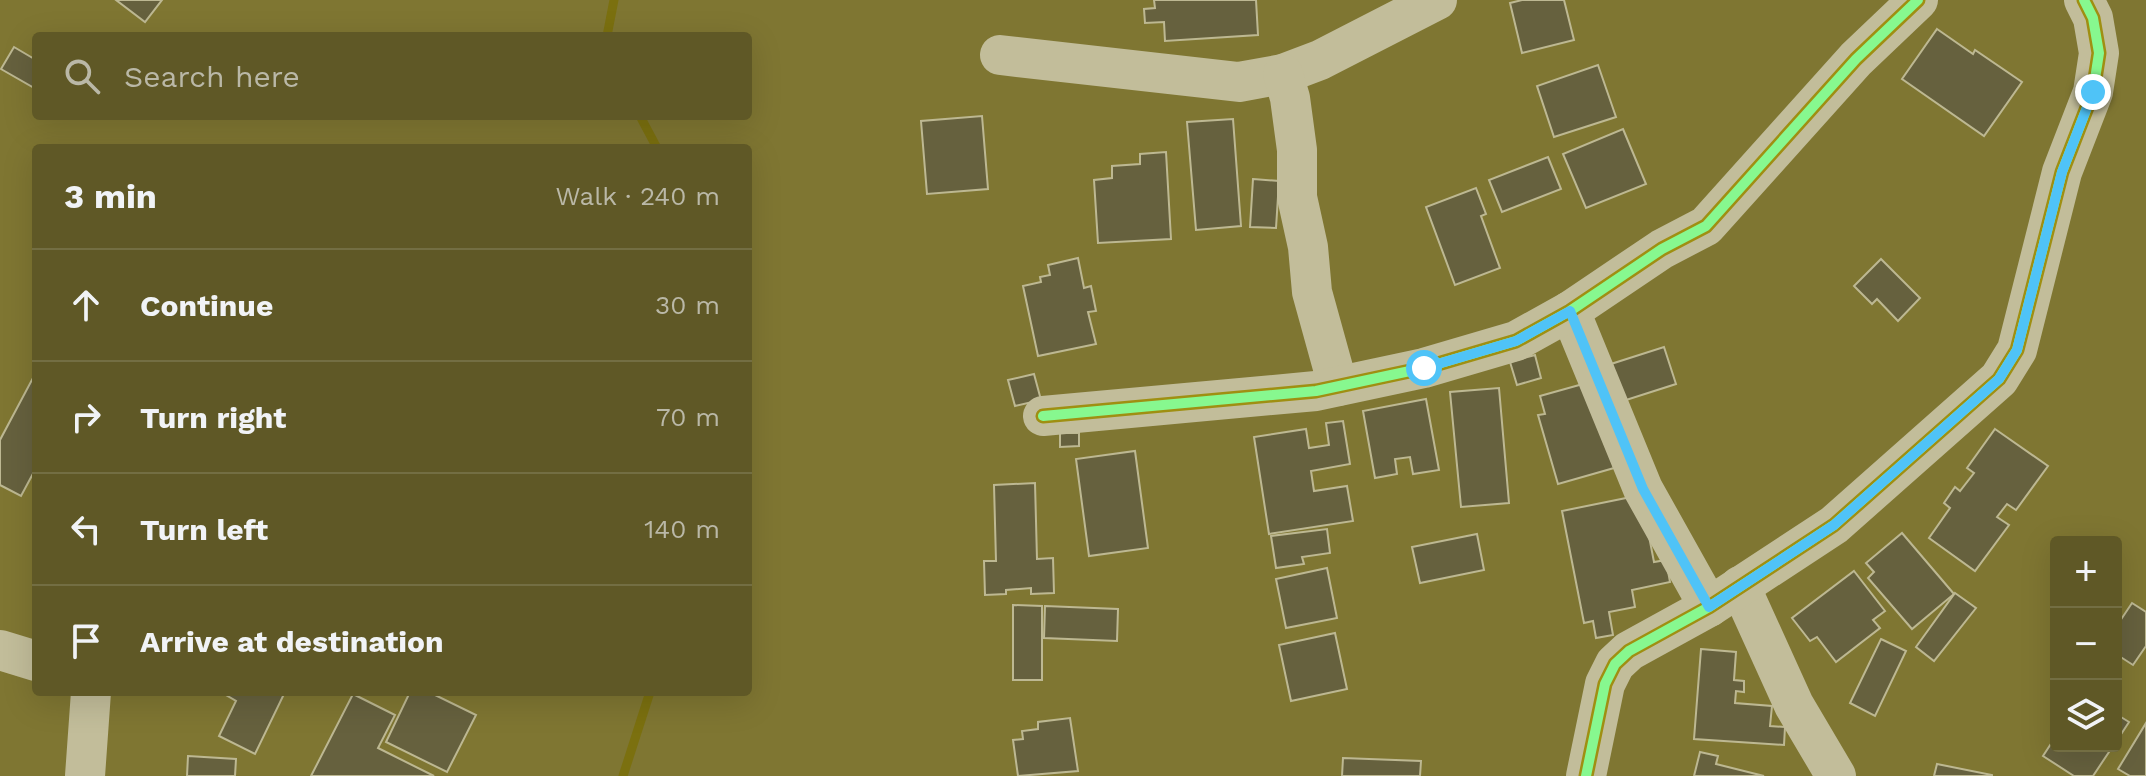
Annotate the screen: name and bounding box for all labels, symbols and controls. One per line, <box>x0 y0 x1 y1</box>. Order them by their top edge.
search box <box>32 32 752 120</box>
icon: search <box>60 54 104 98</box>
text: Search here <box>124 59 300 94</box>
route end <box>2075 74 2111 110</box>
text: 3 min <box>64 176 157 216</box>
text: Walk · 240 m <box>556 181 720 211</box>
icon: ahead <box>64 283 108 327</box>
text: Continue <box>140 288 273 323</box>
text: 30 m <box>655 290 720 320</box>
route start <box>1406 350 1442 386</box>
icon: right <box>64 395 108 439</box>
text: Turn right <box>140 400 286 435</box>
text: 70 m <box>656 402 720 432</box>
icon: left <box>64 507 108 551</box>
text: Turn left <box>140 512 268 547</box>
text: 140 m <box>644 514 720 544</box>
map controls <box>2050 536 2122 752</box>
button: + <box>2050 536 2122 608</box>
button: − <box>2050 608 2122 680</box>
icon: arrive <box>64 619 108 663</box>
text: Arrive at destination <box>140 624 444 659</box>
button: layers <box>2050 680 2122 752</box>

